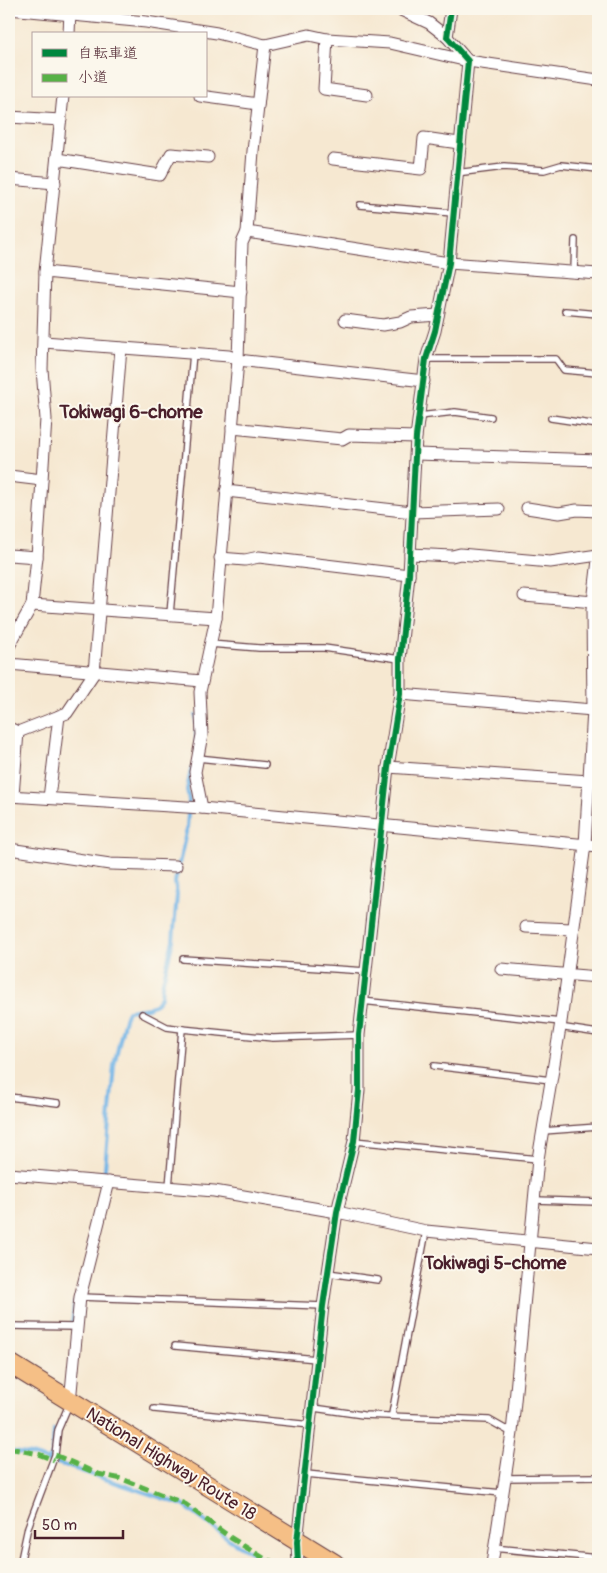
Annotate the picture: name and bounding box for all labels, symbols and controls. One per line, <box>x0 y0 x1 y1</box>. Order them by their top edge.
legend <box>32 32 208 98</box>
text: 自転車道 <box>78 44 138 63</box>
text: 小道 <box>78 68 108 87</box>
district label: Tokiwagi 6-chome <box>58 400 203 424</box>
district label: Tokiwagi 5-chome <box>423 1251 567 1275</box>
street label: National Highway Route 18 <box>82 1402 260 1526</box>
scale bar <box>35 1508 122 1540</box>
text: 50 m <box>42 1516 77 1535</box>

